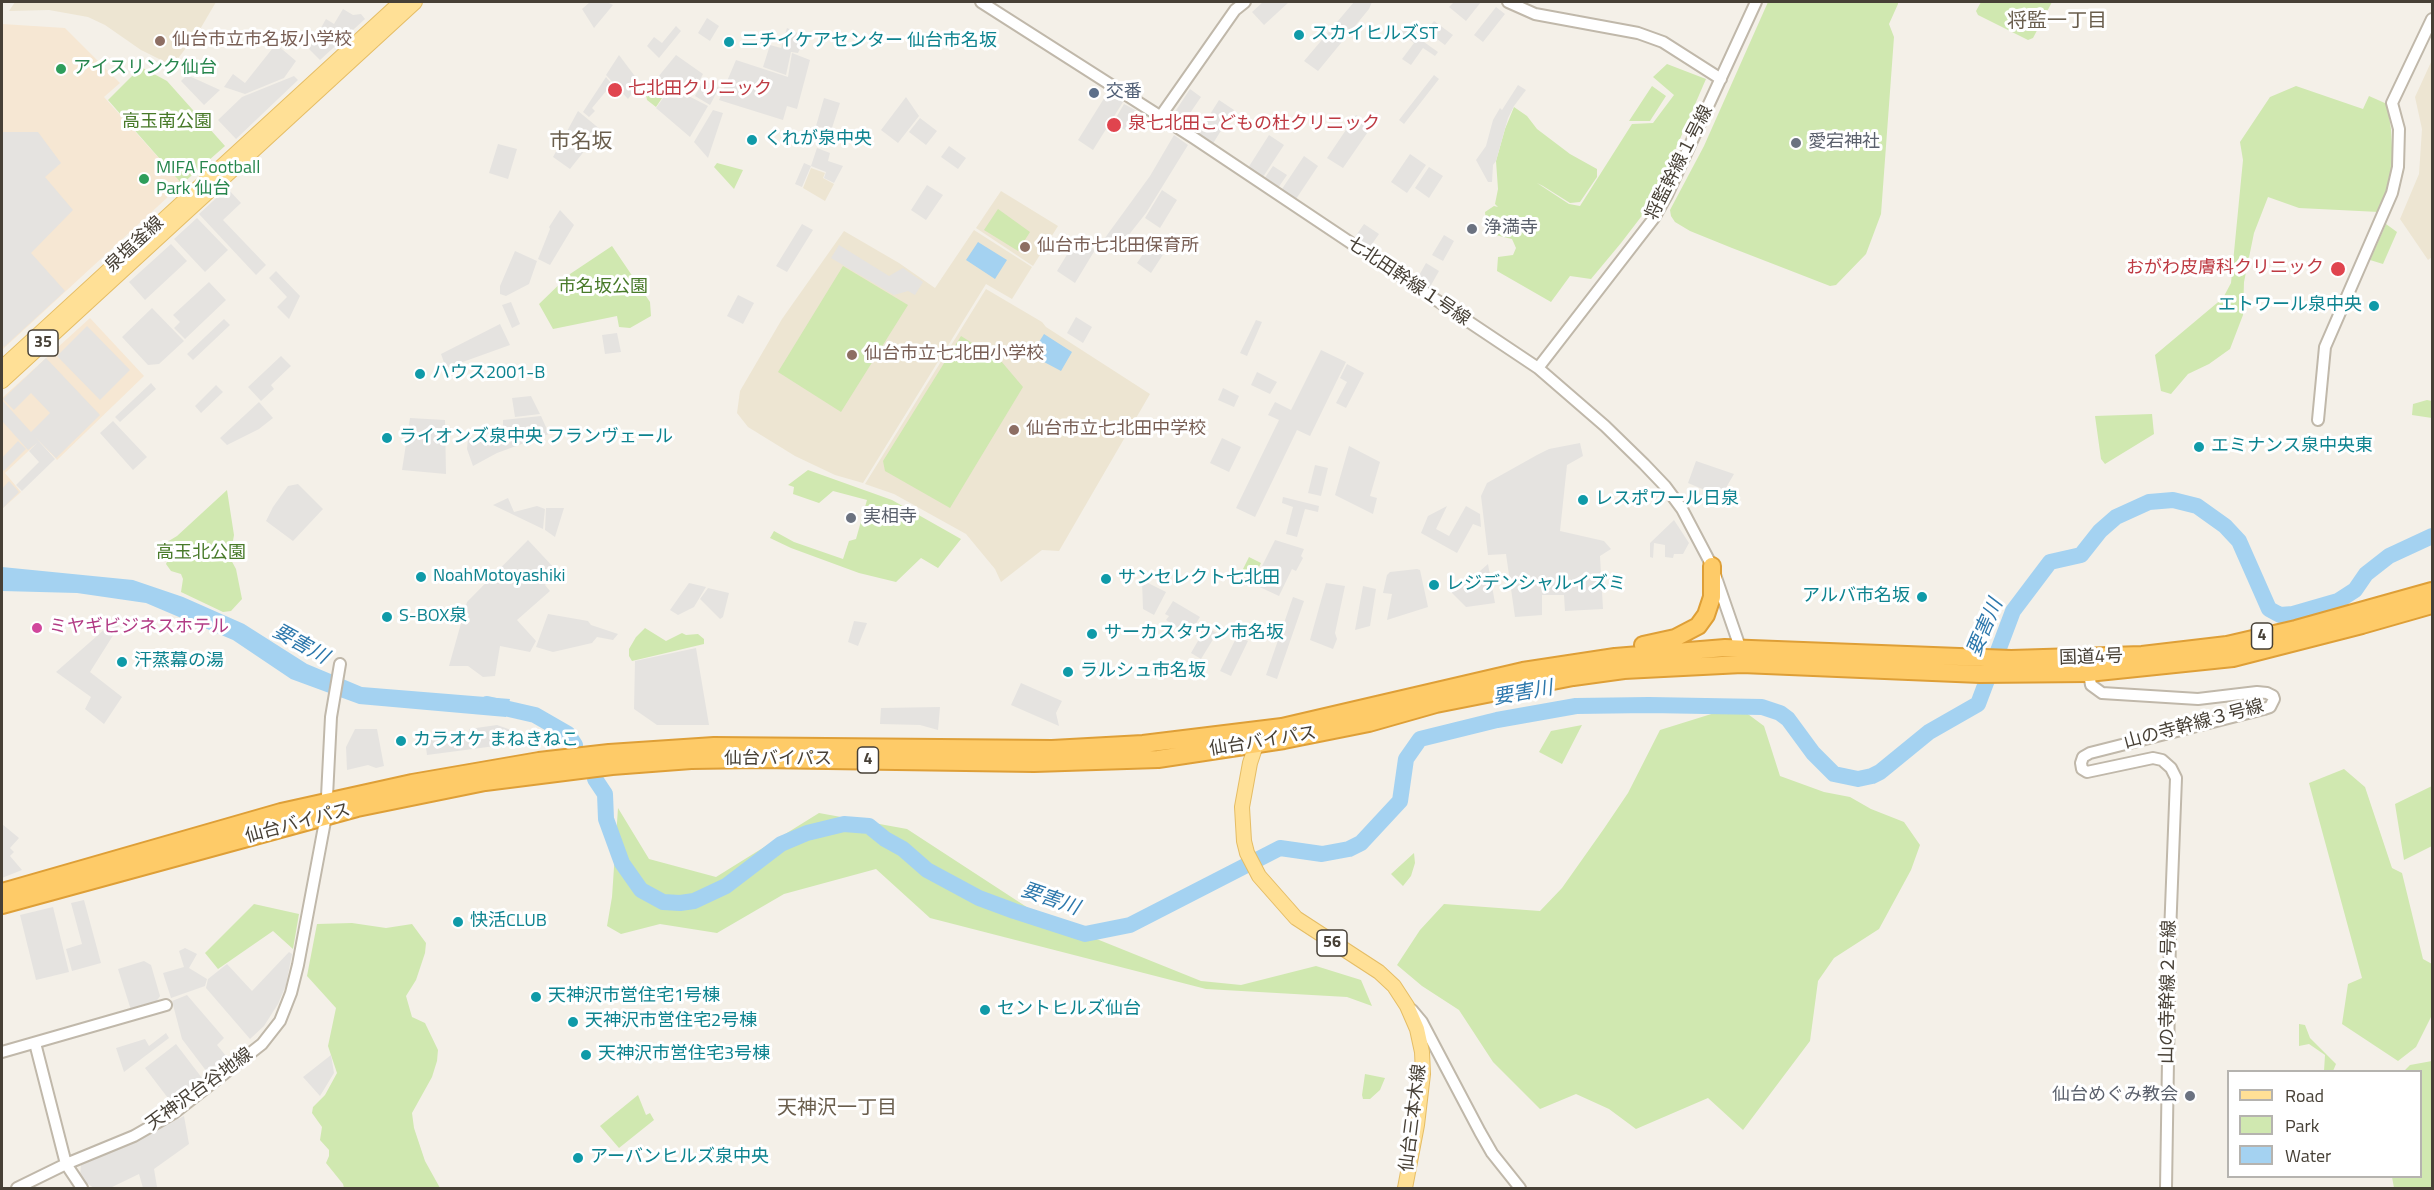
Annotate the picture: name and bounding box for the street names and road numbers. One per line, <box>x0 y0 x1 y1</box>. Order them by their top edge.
street label: 将監幹線１号線 <box>1642 102 1718 224</box>
street label: 泉塩釜線 <box>101 213 169 277</box>
street label: 七北田幹線１号線 <box>1342 233 1474 331</box>
road number: 35 <box>28 330 58 356</box>
road number: 4 <box>2252 623 2272 649</box>
street label: 国道4号 <box>2059 646 2123 670</box>
street label: 山の寺幹線３号線 <box>2122 696 2266 754</box>
street label: 仙台バイパス <box>1208 723 1318 761</box>
road number: 4 <box>858 747 878 773</box>
street label: 仙台バイパス <box>724 749 832 771</box>
street label: 仙台バイパス <box>243 800 353 848</box>
street label: 山の寺幹線２号線 <box>2157 920 2181 1064</box>
road number: 56 <box>1317 930 1347 956</box>
street label: 天神沢台谷地線 <box>143 1044 257 1136</box>
street label: 仙台三本木線 <box>1397 1063 1431 1173</box>

